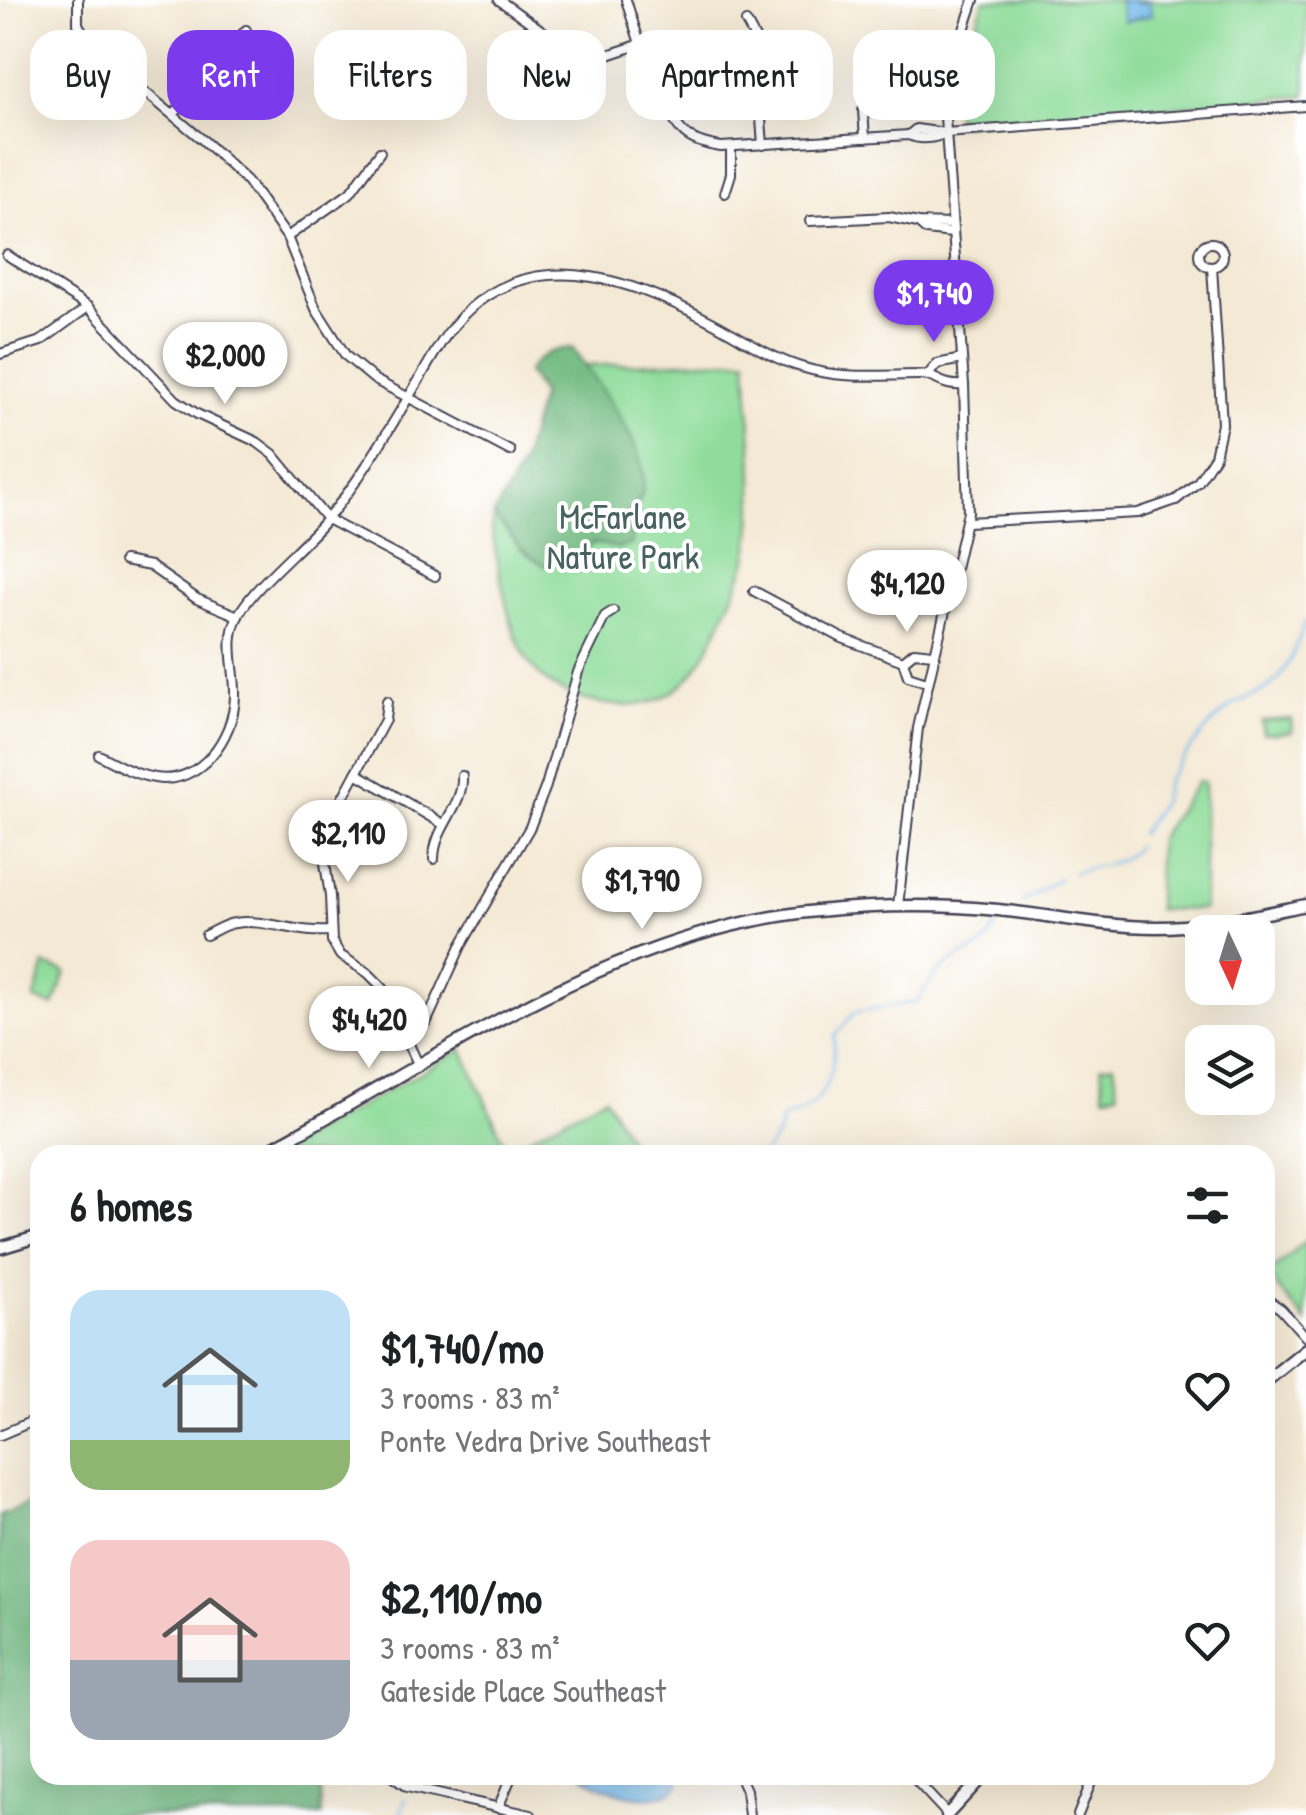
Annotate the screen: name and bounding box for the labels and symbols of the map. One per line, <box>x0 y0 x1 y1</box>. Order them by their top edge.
pin: $1,740 <box>853 260 1015 345</box>
pin: $2,000 <box>144 322 306 407</box>
park label: McFarlane Nature Park <box>547 493 699 580</box>
pin: $4,120 <box>826 550 988 635</box>
pin: $2,110 <box>267 800 429 885</box>
pin: $1,790 <box>561 847 723 932</box>
north arrow <box>1185 915 1275 1005</box>
pin: $4,420 <box>288 986 450 1071</box>

